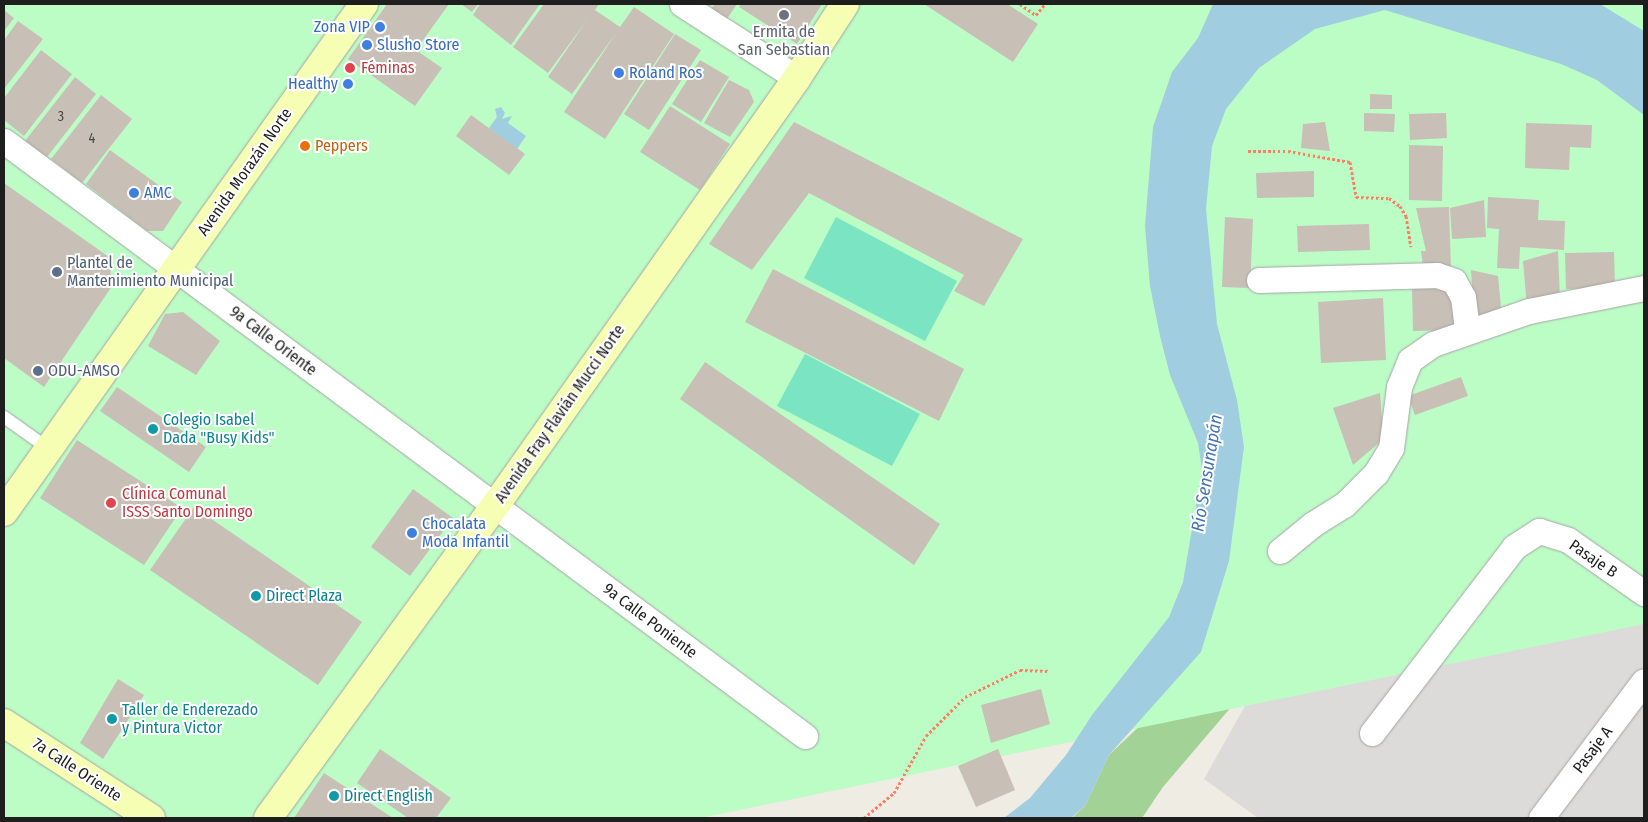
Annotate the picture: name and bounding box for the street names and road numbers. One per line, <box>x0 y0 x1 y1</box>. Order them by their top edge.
street label: Avenida Morazán Norte <box>194 104 296 240</box>
street label: 9a Calle Oriente <box>226 302 320 380</box>
street label: Avenida Fray Flavián Mucci Norte <box>491 321 629 507</box>
street label: Pasaje B <box>1565 536 1621 582</box>
street label: 9a Calle Poniente <box>599 579 701 663</box>
street label: Pasaje A <box>1569 723 1617 777</box>
street label: 7a Calle Oriente <box>29 734 125 806</box>

